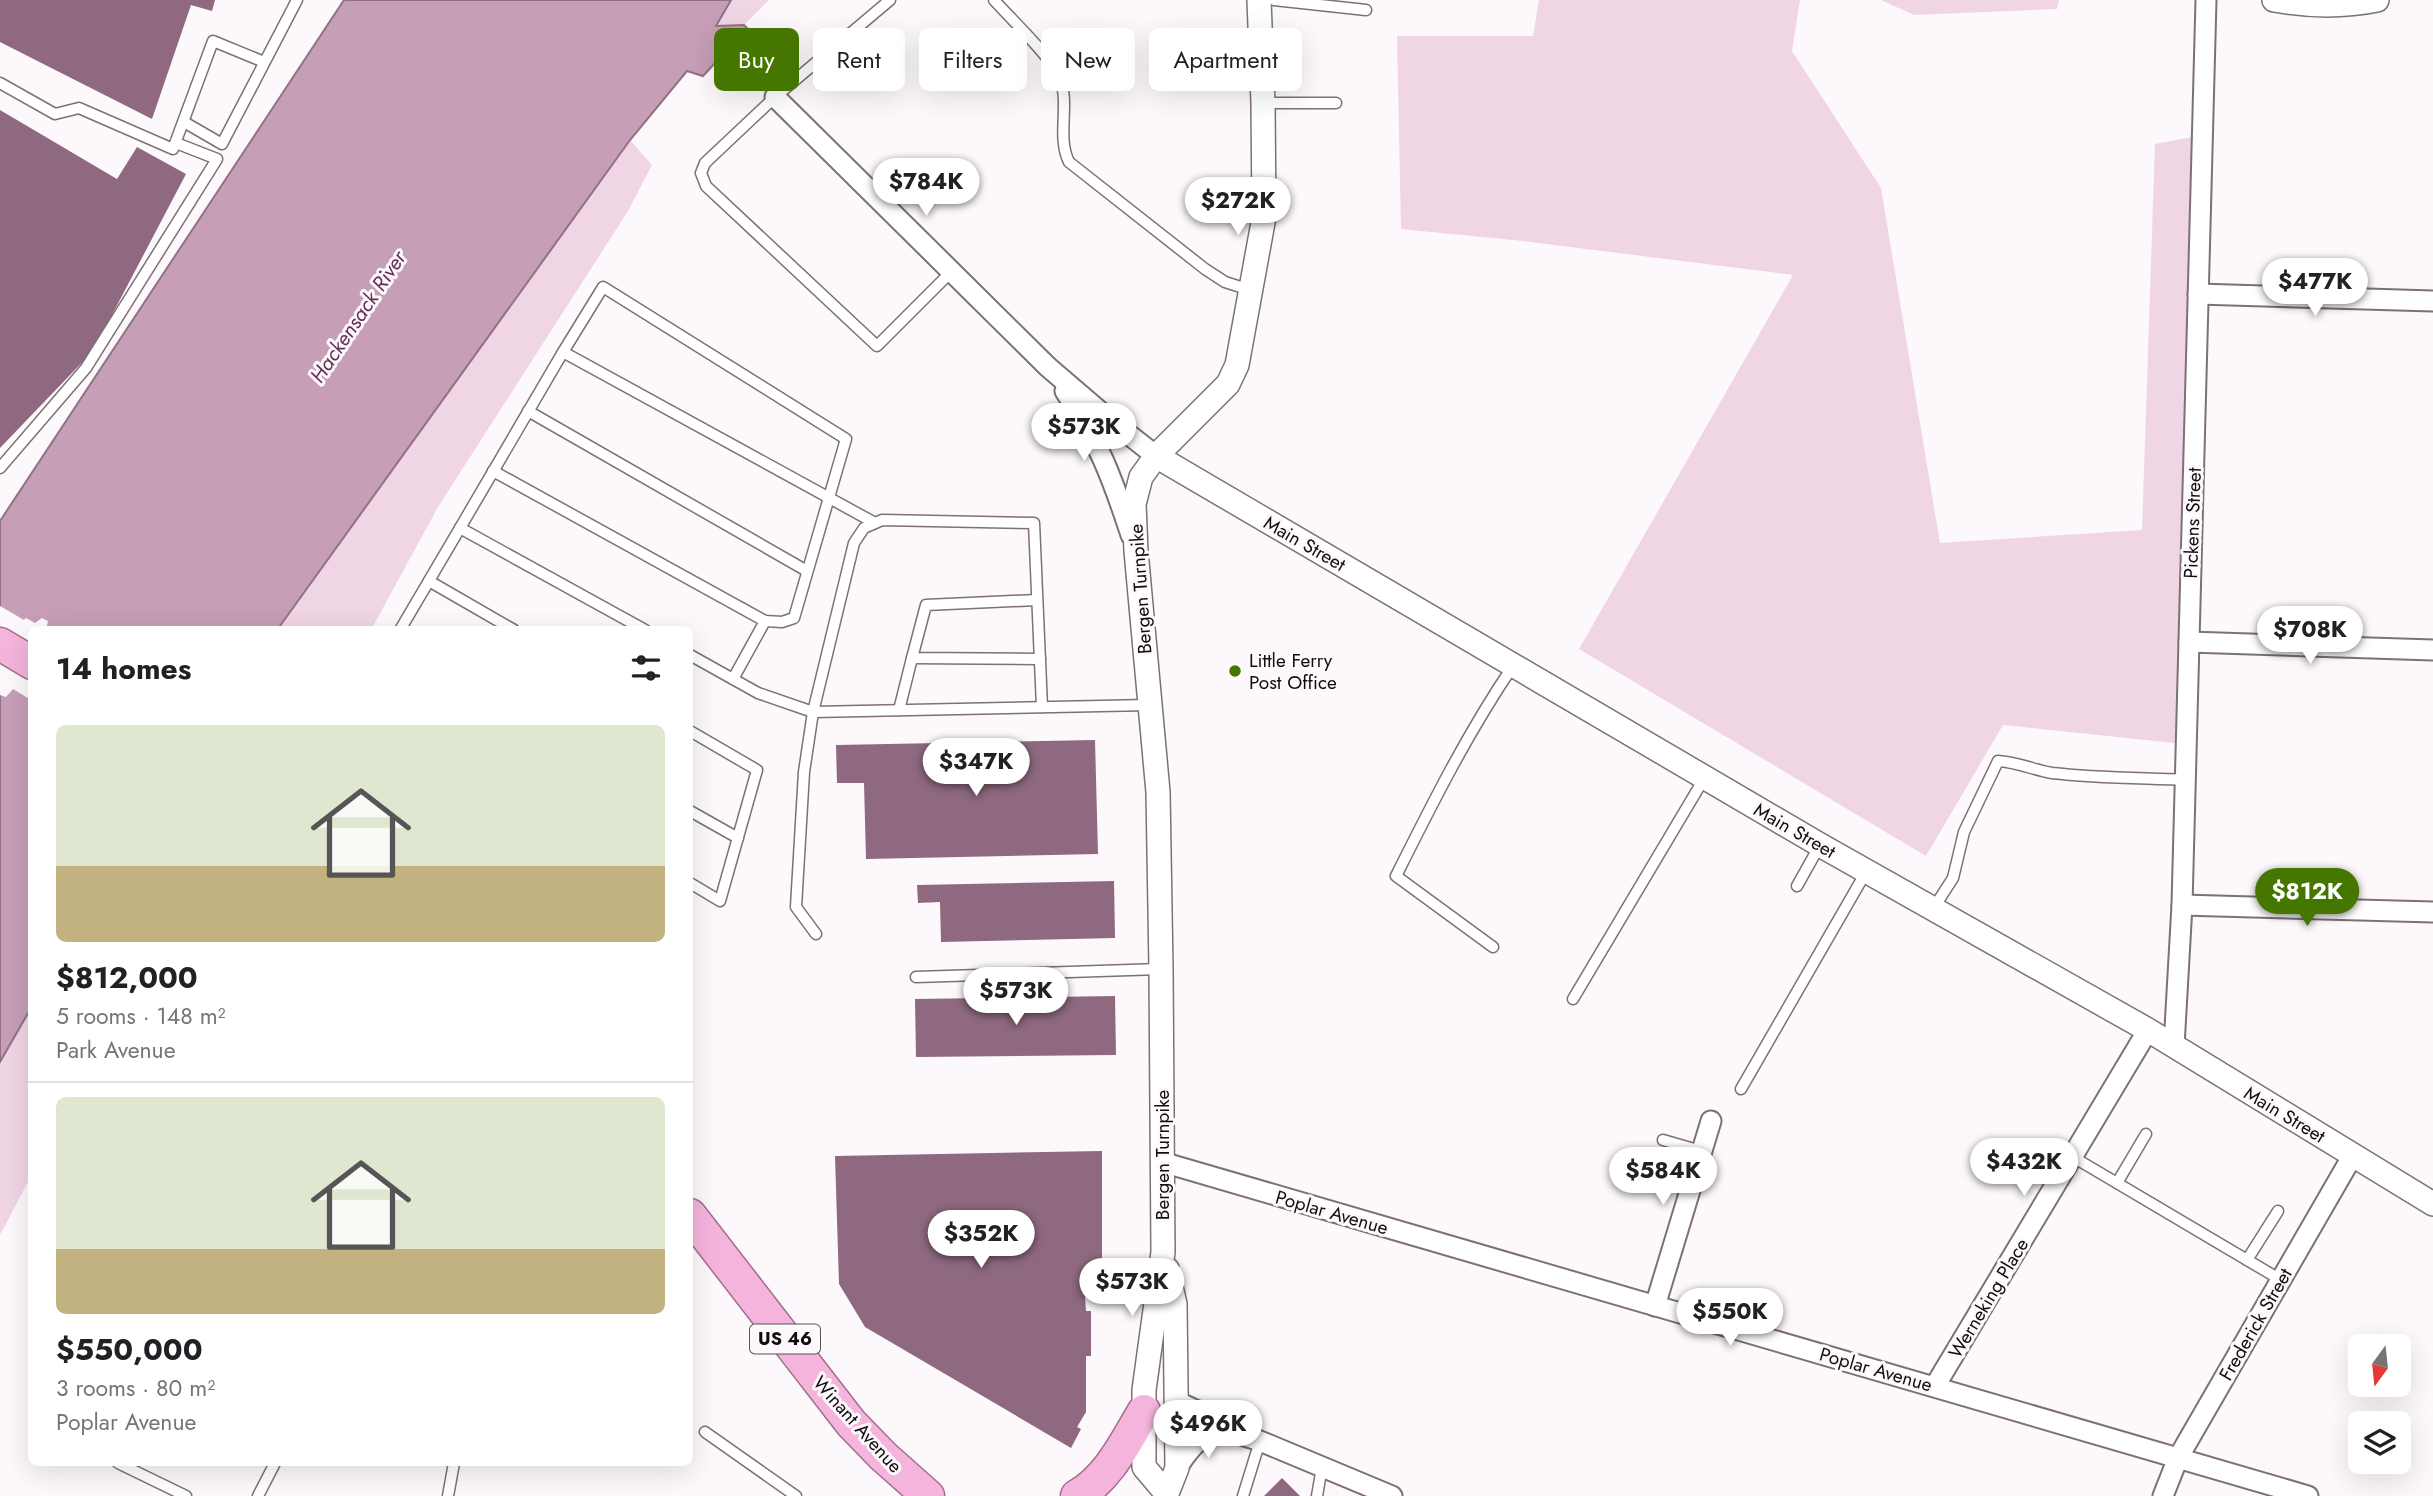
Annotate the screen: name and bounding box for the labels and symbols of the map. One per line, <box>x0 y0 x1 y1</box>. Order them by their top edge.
pin: $784K <box>877 158 975 218</box>
pin: $272K <box>1189 177 1287 237</box>
water label: Hackensack River <box>303 244 414 389</box>
pin: $477K <box>2266 258 2364 318</box>
pin: $573K <box>1035 404 1133 463</box>
street label: Pickens Street <box>2177 467 2208 579</box>
street label: Main Street <box>1259 509 1351 578</box>
street label: Bergen Turnpike <box>1122 523 1159 655</box>
pin: $708K <box>2261 606 2359 666</box>
place label: Little Ferry Post Office <box>1249 647 1337 696</box>
marker: Little Ferry Post Office <box>1227 663 1243 679</box>
pin: $347K <box>927 738 1025 798</box>
street label: Main Street <box>1749 796 1841 865</box>
pin: $812K <box>2258 869 2356 928</box>
pin: $573K <box>967 968 1065 1027</box>
street label: Main Street <box>2239 1080 2331 1150</box>
street label: Bergen Turnpike <box>1149 1090 1176 1220</box>
pin: $432K <box>1975 1138 2073 1198</box>
pin: $584K <box>1614 1148 1712 1207</box>
street label: Poplar Avenue <box>1272 1184 1392 1241</box>
pin: $352K <box>932 1210 1030 1270</box>
street label: Werneking Place <box>1942 1233 2035 1363</box>
pin: $573K <box>1083 1258 1181 1318</box>
street label: Frederick Street <box>2212 1263 2299 1385</box>
pin: $550K <box>1681 1288 1779 1348</box>
road number: US 46 <box>750 1324 820 1354</box>
north arrow <box>2348 1334 2412 1396</box>
street label: Poplar Avenue <box>1816 1341 1936 1398</box>
street label: Winant Avenue <box>807 1370 909 1479</box>
pin: $496K <box>1159 1400 1257 1460</box>

